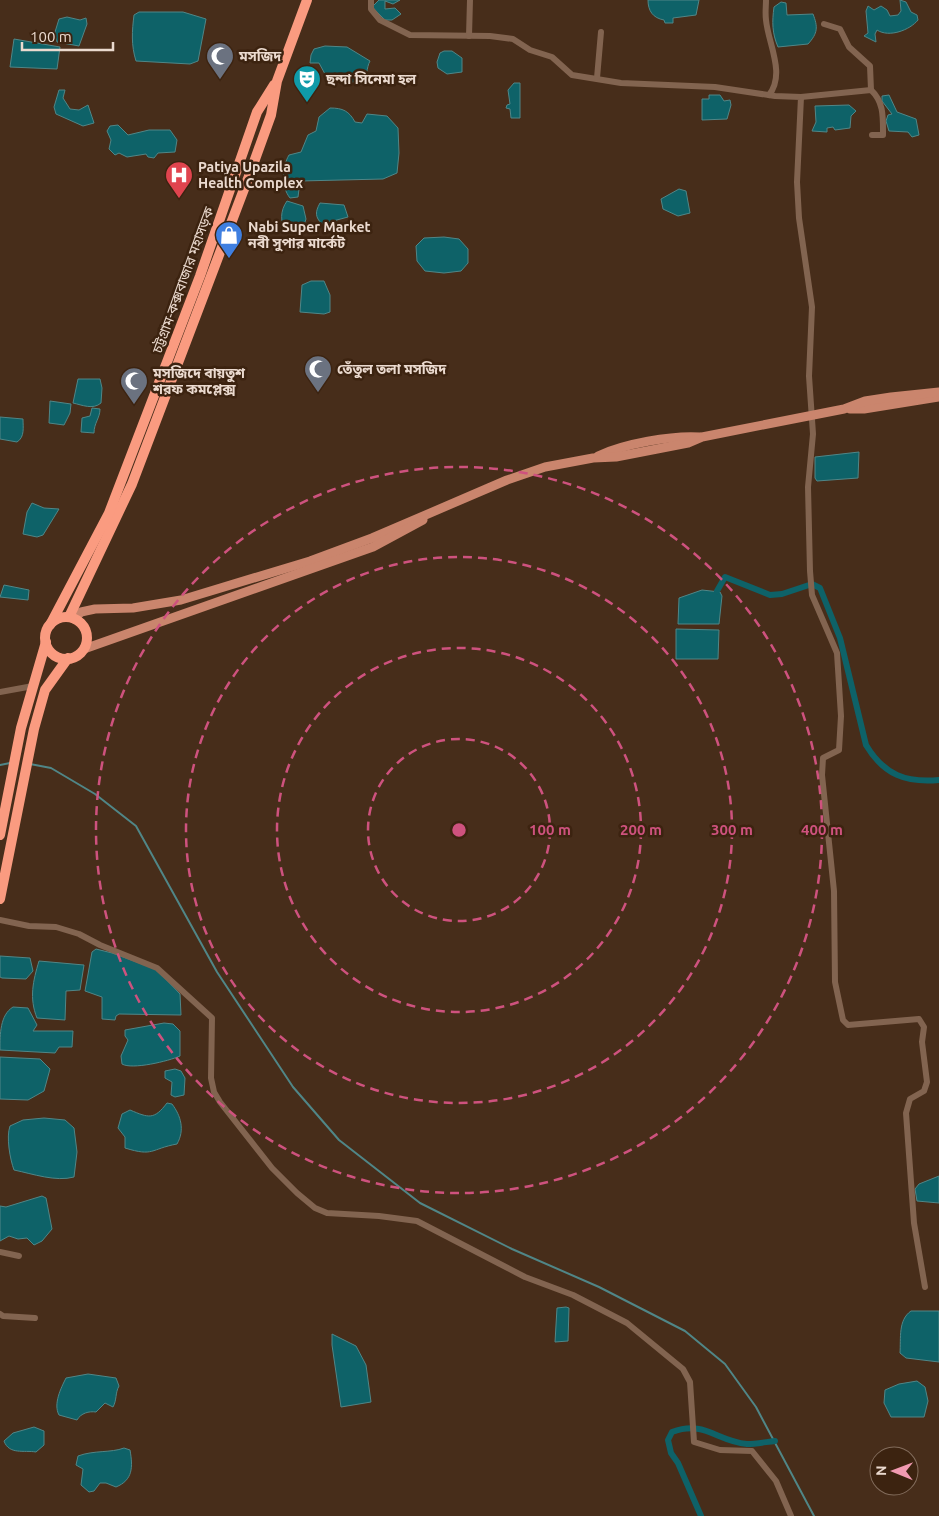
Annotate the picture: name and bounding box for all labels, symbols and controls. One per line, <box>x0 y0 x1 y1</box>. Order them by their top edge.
scale bar <box>22 20 114 52</box>
text: 100 m <box>30 28 72 45</box>
mosque icon: মসজিদ <box>205 41 235 80</box>
place label: মসজিদ <box>238 48 282 64</box>
theatre icon: ছন্দা সিনেমা হল <box>292 64 322 103</box>
place label: ছন্দা সিনেমা হল <box>325 71 417 87</box>
place label: Patiya Upazila Health Complex <box>198 159 304 191</box>
hospital icon: Patiya Upazila Health Complex <box>164 160 194 199</box>
street label: চট্টগ্রাম-কক্সবাজার মহাসড়ক <box>149 204 217 356</box>
place label: Nabi Super Market নবী সুপার মার্কেট <box>247 219 371 252</box>
shop icon: Nabi Super Market নবী সুপার মার্কেট <box>214 220 244 259</box>
mosque icon: তেঁতুল তলা মসজিদ <box>303 354 333 393</box>
place label: তেঁতুল তলা মসজিদ <box>337 360 447 379</box>
place label: মসজিদে বায়তুশ শরফ কমপ্লেক্স <box>152 365 246 397</box>
mosque icon: মসজিদে বায়তুশ শরফ কমপ্লেক্স <box>119 366 149 405</box>
centre of rings <box>450 821 468 839</box>
text: 100 m <box>529 821 571 838</box>
text: 200 m <box>620 821 662 838</box>
text: 300 m <box>711 821 753 838</box>
text: 400 m <box>801 821 843 838</box>
north arrow <box>869 1446 919 1496</box>
text: N <box>873 1465 889 1476</box>

